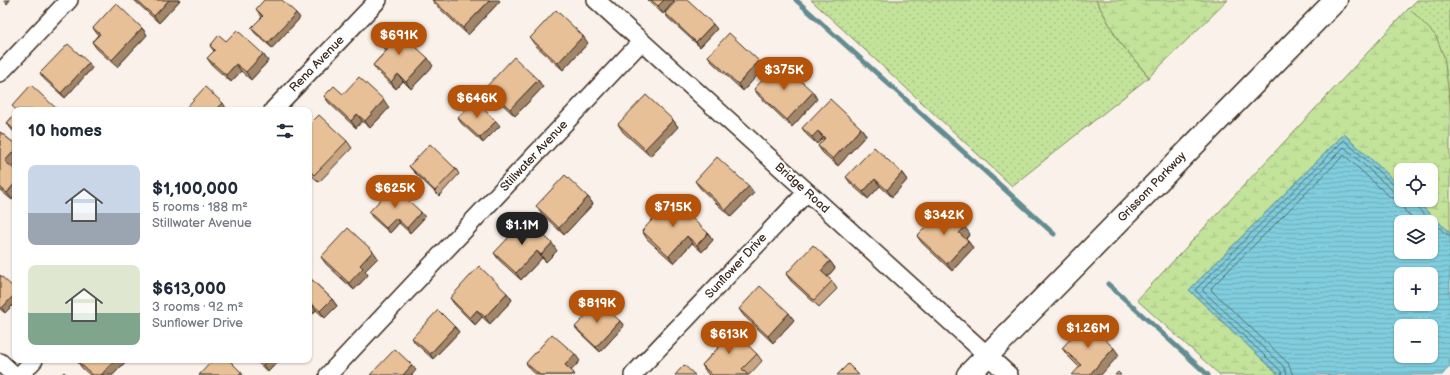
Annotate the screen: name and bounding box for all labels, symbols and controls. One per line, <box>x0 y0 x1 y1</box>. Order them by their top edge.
pin: $691K <box>371 22 427 56</box>
text: $691K <box>380 27 418 43</box>
street label: Rena Avenue <box>286 33 348 95</box>
pin: $375K <box>756 57 812 91</box>
text: $375K <box>764 62 804 78</box>
pin: $646K <box>449 85 505 119</box>
text: $646K <box>457 90 497 106</box>
street label: Stillwater Avenue <box>497 117 571 195</box>
icon: filters <box>274 120 296 142</box>
text: 10 homes <box>28 121 102 141</box>
street label: Grissom Parkway <box>1115 148 1190 225</box>
street label: Bridge Road <box>772 159 833 217</box>
map controls <box>1394 163 1438 363</box>
button: locate <box>1394 163 1438 207</box>
pin: $625K <box>367 175 423 209</box>
text: $1,100,000 <box>152 179 238 199</box>
text: $625K <box>375 180 415 196</box>
icon: home <box>60 181 108 229</box>
pin: $715K <box>645 194 701 228</box>
text: 5 rooms · 188 m² <box>152 199 248 215</box>
text: $715K <box>654 199 692 215</box>
pin: $342K <box>916 202 972 236</box>
text: $342K <box>924 207 964 223</box>
pin: $1.1M <box>494 212 550 246</box>
text: Stillwater Avenue <box>152 215 252 231</box>
button: layers <box>1394 215 1438 259</box>
text: $1.1M <box>505 217 539 233</box>
street label: Sunflower Drive <box>702 230 770 302</box>
button: + <box>1394 267 1438 311</box>
text: $613,000 <box>152 279 226 299</box>
icon: home <box>60 281 108 329</box>
pin: $819K <box>569 290 625 324</box>
text: $819K <box>578 295 616 311</box>
text: 3 rooms · 92 m² <box>152 299 243 315</box>
text: Sunflower Drive <box>152 315 243 331</box>
pin: $1.26M <box>1055 315 1121 349</box>
button: − <box>1394 319 1438 363</box>
text: $1.26M <box>1066 320 1110 336</box>
pin: $613K <box>701 321 757 355</box>
text: $613K <box>710 326 748 342</box>

